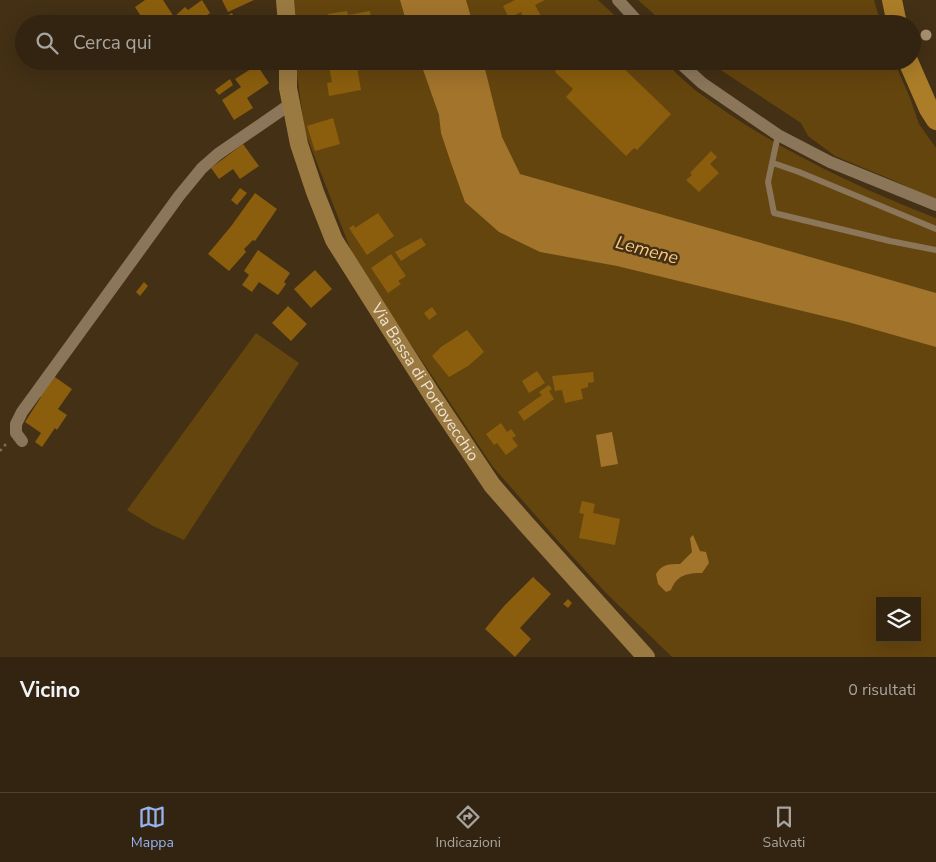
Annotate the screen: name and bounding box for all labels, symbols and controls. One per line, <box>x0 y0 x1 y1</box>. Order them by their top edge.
search box <box>15 15 921 70</box>
icon: search <box>33 29 61 57</box>
text: Cerca qui <box>73 30 152 56</box>
water label: Lemene <box>613 230 681 270</box>
street label: Via Bassa di Portovecchio <box>365 298 484 466</box>
map controls <box>876 597 921 642</box>
button: layers <box>876 597 921 642</box>
text: Vicino <box>20 676 80 704</box>
text: 0 risultati <box>848 679 916 701</box>
tab: Mappa <box>131 803 174 852</box>
tab: Indicazioni <box>435 803 501 852</box>
tab: Salvati <box>763 803 805 852</box>

